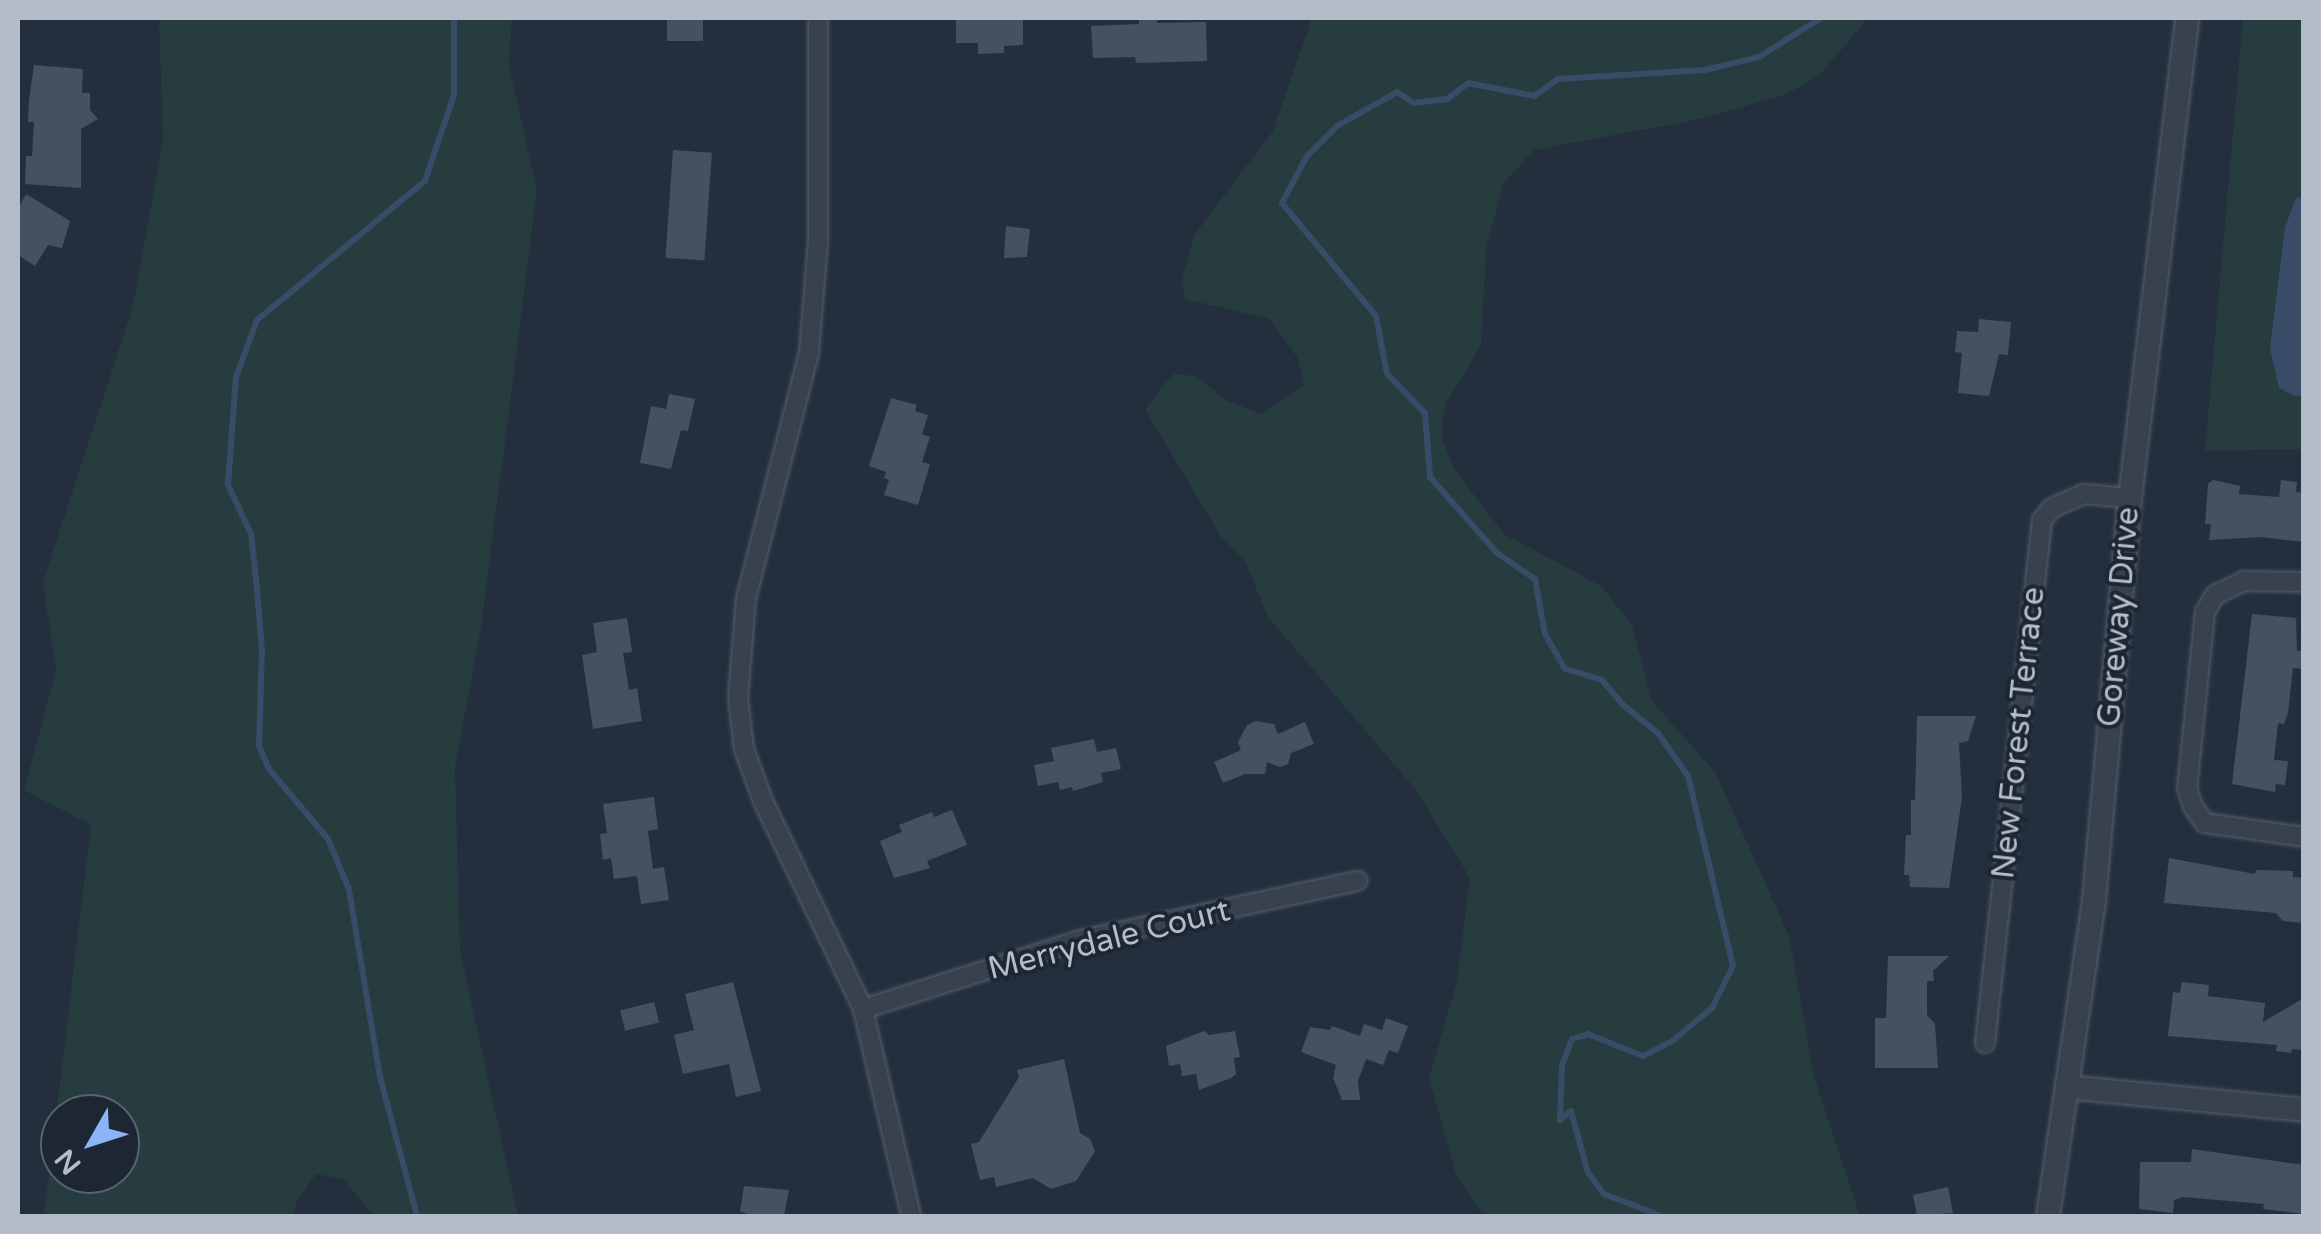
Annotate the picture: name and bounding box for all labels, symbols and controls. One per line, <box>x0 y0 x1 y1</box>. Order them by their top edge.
street label: Goreway Drive <box>2090 505 2148 729</box>
street label: New Forest Terrace <box>1985 585 2053 881</box>
street label: Merrydale Court <box>984 891 1234 989</box>
north arrow <box>40 1094 140 1194</box>
text: N <box>48 1142 89 1181</box>

